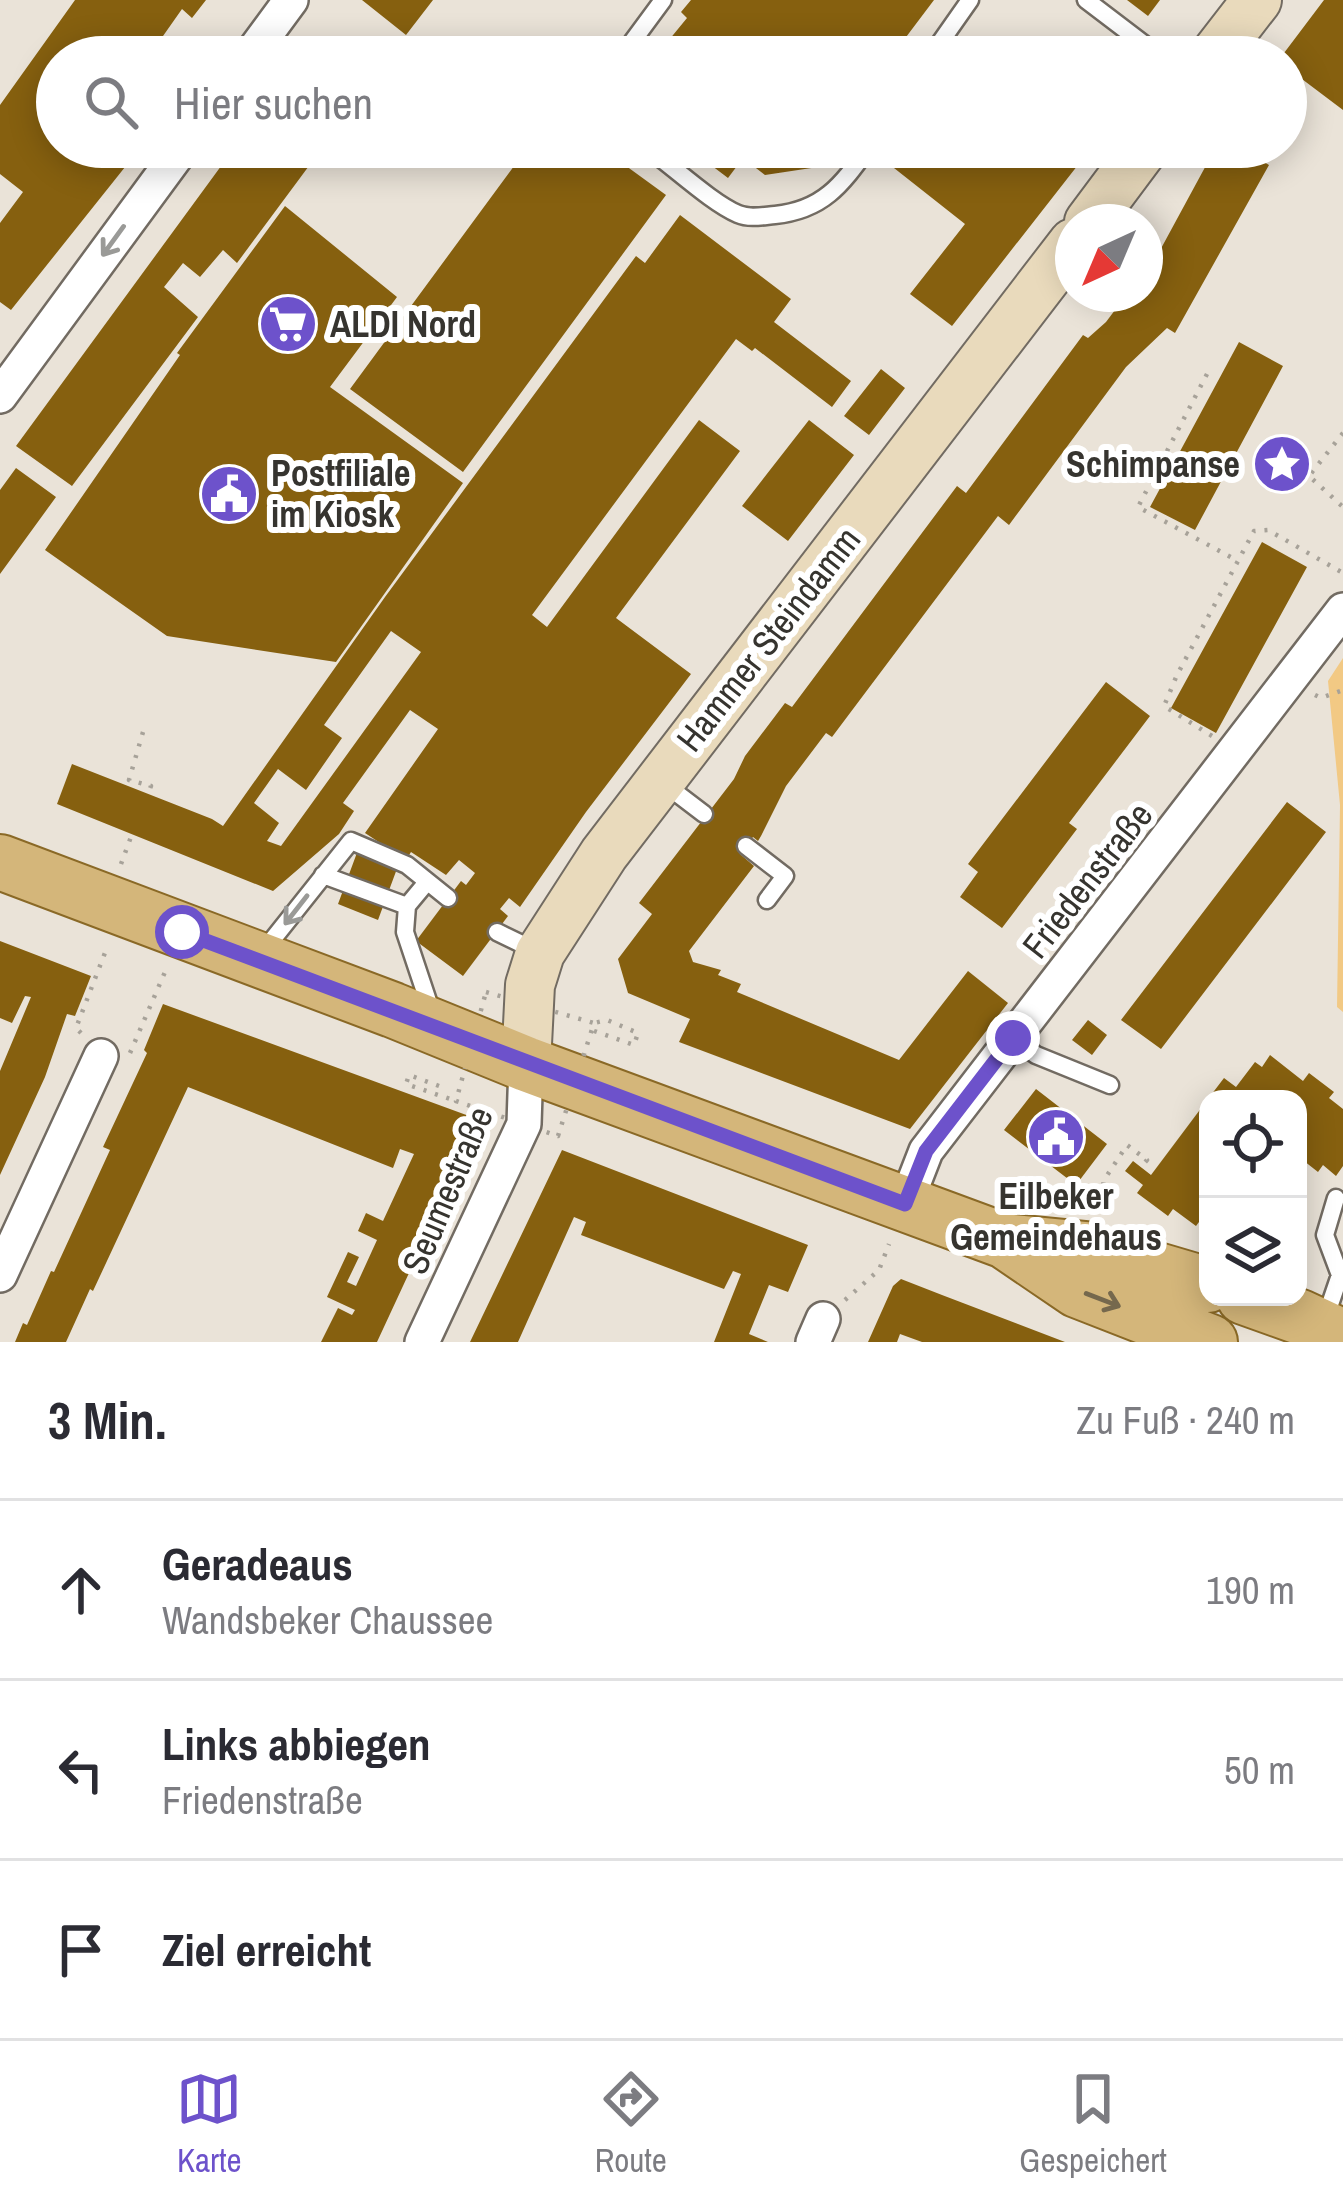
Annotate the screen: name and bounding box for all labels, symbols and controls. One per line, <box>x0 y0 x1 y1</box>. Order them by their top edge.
search box <box>36 36 1307 168</box>
icon: search <box>78 69 144 135</box>
text: Hier suchen <box>174 72 373 133</box>
north arrow <box>1055 204 1163 312</box>
one-way arrow <box>101 224 127 257</box>
supermarket icon: ALDI Nord <box>257 293 319 355</box>
place label: ALDI Nord <box>330 300 476 348</box>
place icon: Schimpanse <box>1251 433 1313 495</box>
place label: Schimpanse <box>1066 440 1240 488</box>
place label: Postfiliale im Kiosk <box>271 449 410 538</box>
public building icon: Postfiliale im Kiosk <box>198 463 260 525</box>
street label: Hammer Steindamm <box>665 517 871 761</box>
street label: Friedenstraße <box>1011 792 1163 968</box>
one-way arrow <box>283 893 310 925</box>
route start <box>155 905 209 959</box>
route end <box>986 1011 1040 1065</box>
map controls <box>1199 1090 1307 1306</box>
button: locate <box>1199 1090 1307 1198</box>
street label: Seumestraße <box>390 1099 504 1281</box>
public building icon: Eilbeker Gemeindehaus <box>1025 1106 1087 1168</box>
place label: Eilbeker Gemeindehaus <box>950 1172 1162 1261</box>
button: layers <box>1199 1198 1307 1306</box>
one-way arrow <box>1084 1291 1121 1312</box>
text: 3 Min. <box>48 1386 167 1455</box>
text: Zu Fuß · 240 m <box>1076 1394 1295 1446</box>
text: Geradeaus <box>162 1533 353 1594</box>
icon: ahead <box>48 1557 114 1623</box>
text: 190 m <box>1206 1564 1295 1616</box>
text: Wandsbeker Chaussee <box>162 1594 493 1646</box>
text: Links abbiegen <box>162 1713 431 1774</box>
icon: left <box>48 1737 114 1803</box>
text: 50 m <box>1224 1744 1295 1796</box>
text: Friedenstraße <box>162 1774 363 1826</box>
icon: arrive <box>48 1917 114 1983</box>
text: Ziel erreicht <box>162 1919 371 1980</box>
tab: Karte <box>176 2066 242 2182</box>
tab: Route <box>595 2066 667 2182</box>
tab: Gespeichert <box>1019 2066 1167 2182</box>

